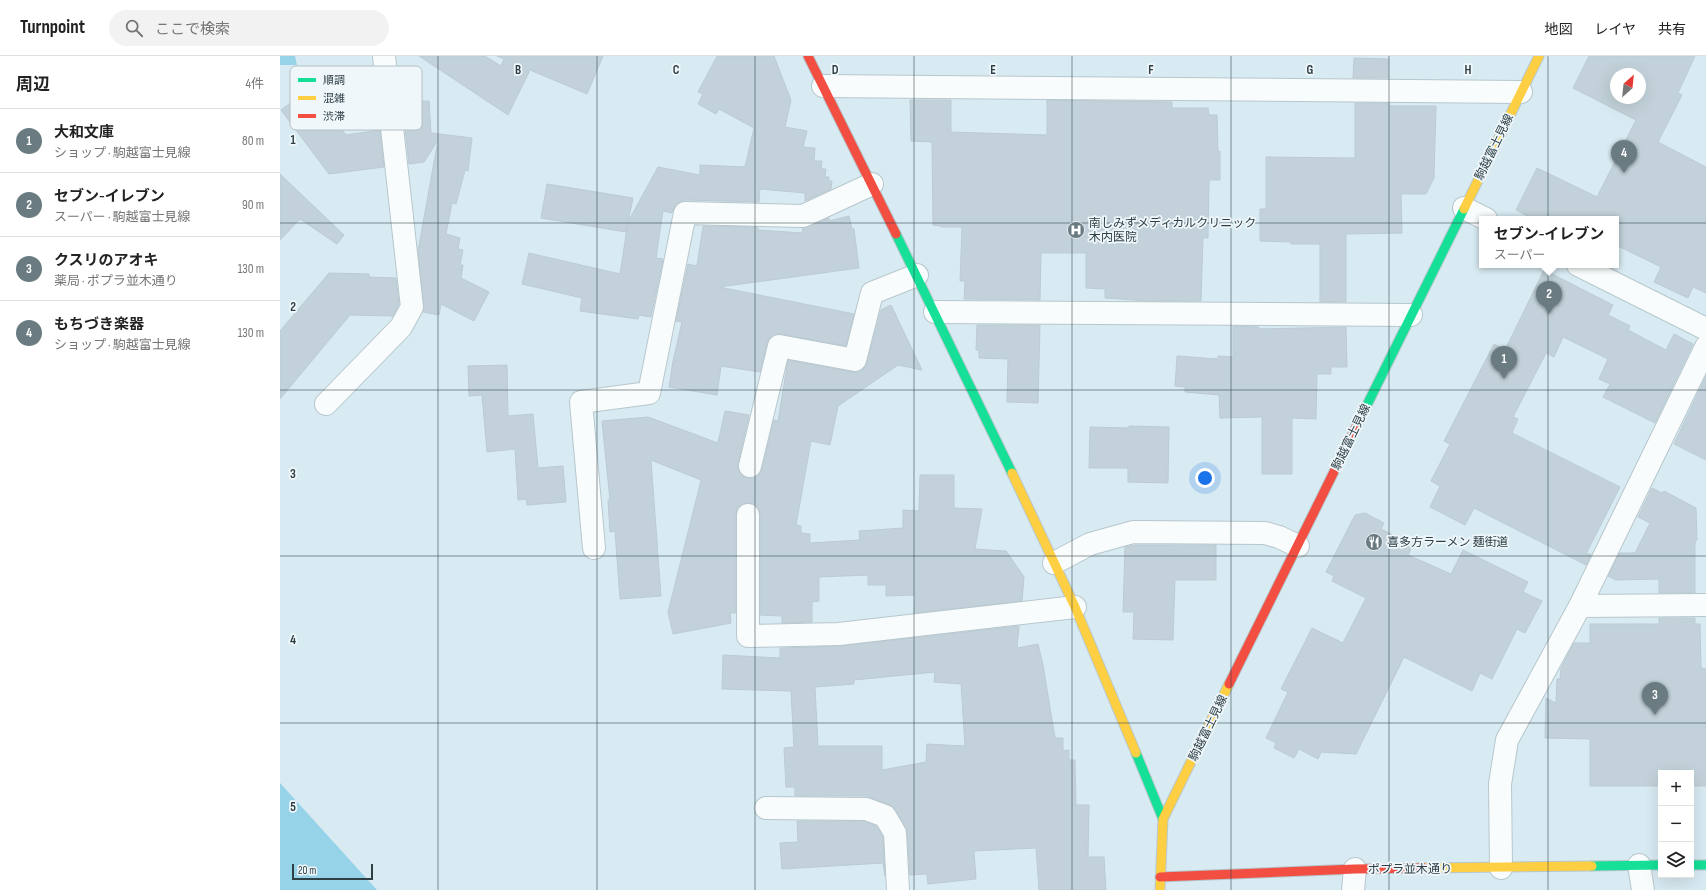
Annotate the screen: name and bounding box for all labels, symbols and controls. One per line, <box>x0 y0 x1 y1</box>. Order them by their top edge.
search box <box>109 10 389 46</box>
text: Turnpoint <box>20 16 85 39</box>
icon: search <box>123 17 145 39</box>
text: ここで検索 <box>155 20 230 39</box>
text: 地図 <box>1544 21 1572 38</box>
text: レイヤ <box>1594 21 1636 38</box>
text: 共有 <box>1658 21 1686 38</box>
text: B <box>515 62 521 78</box>
text: C <box>673 62 680 78</box>
text: D <box>832 62 839 78</box>
text: E <box>990 62 996 78</box>
text: F <box>1148 62 1154 78</box>
text: G <box>1307 62 1314 78</box>
text: H <box>1465 62 1472 78</box>
legend <box>290 66 422 130</box>
north arrow <box>1610 68 1646 104</box>
text: 順調 <box>323 74 345 87</box>
text: 周辺 <box>16 75 50 95</box>
text: 4件 <box>246 76 264 92</box>
text: 混雑 <box>323 92 345 105</box>
text: 渋滞 <box>323 110 345 123</box>
street label: 駒越富士見線 <box>1472 112 1517 183</box>
text: 大和文庫 <box>54 123 114 142</box>
text: 1 <box>290 132 296 148</box>
text: 1 <box>26 133 32 149</box>
text: 80 m <box>242 133 264 149</box>
pin: 4 <box>1611 140 1637 173</box>
text: ショップ · 駒越富士見線 <box>54 145 191 161</box>
text: セブン-イレブン <box>54 187 165 206</box>
text: 2 <box>26 197 32 213</box>
text: 90 m <box>242 197 264 213</box>
text: スーパー · 駒越富士見線 <box>54 209 191 225</box>
place label: 南しみずメディカルクリニック 木内医院 <box>1089 216 1256 245</box>
popup <box>1479 216 1619 268</box>
hospital icon: 南しみずメディカルクリニック 木内医院 <box>1066 220 1086 240</box>
text: セブン-イレブン <box>1494 225 1604 244</box>
text: スーパー <box>1494 247 1546 263</box>
text: クスリのアオキ <box>54 251 159 270</box>
text: 3 <box>26 261 32 277</box>
text: 130 m <box>238 261 264 277</box>
text: 薬局 · ポプラ並木通り <box>54 273 178 289</box>
pin: 2 <box>1536 281 1562 314</box>
text: 2 <box>290 299 296 315</box>
text: もちづき楽器 <box>54 315 144 334</box>
text: 4 <box>26 325 32 341</box>
text: 130 m <box>238 325 264 341</box>
text: ショップ · 駒越富士見線 <box>54 337 191 353</box>
pin: 1 <box>1491 346 1517 379</box>
street label: 駒越富士見線 <box>1329 402 1374 473</box>
text: 3 <box>290 466 296 482</box>
your location <box>1195 468 1215 488</box>
restaurant icon: 喜多方ラーメン 麺街道 <box>1364 532 1384 552</box>
place label: 喜多方ラーメン 麺街道 <box>1387 535 1508 550</box>
text: 4 <box>290 632 296 648</box>
pin: 3 <box>1642 682 1668 715</box>
street label: 駒越富士見線 <box>1186 693 1231 764</box>
map controls <box>1658 770 1694 878</box>
button: + <box>1658 770 1694 806</box>
text: 5 <box>290 799 296 815</box>
button: − <box>1658 806 1694 842</box>
button: layers <box>1658 842 1694 878</box>
scale bar <box>292 862 373 881</box>
street label: ポプラ並木通り <box>1368 862 1452 877</box>
text: 20 m <box>298 864 316 877</box>

